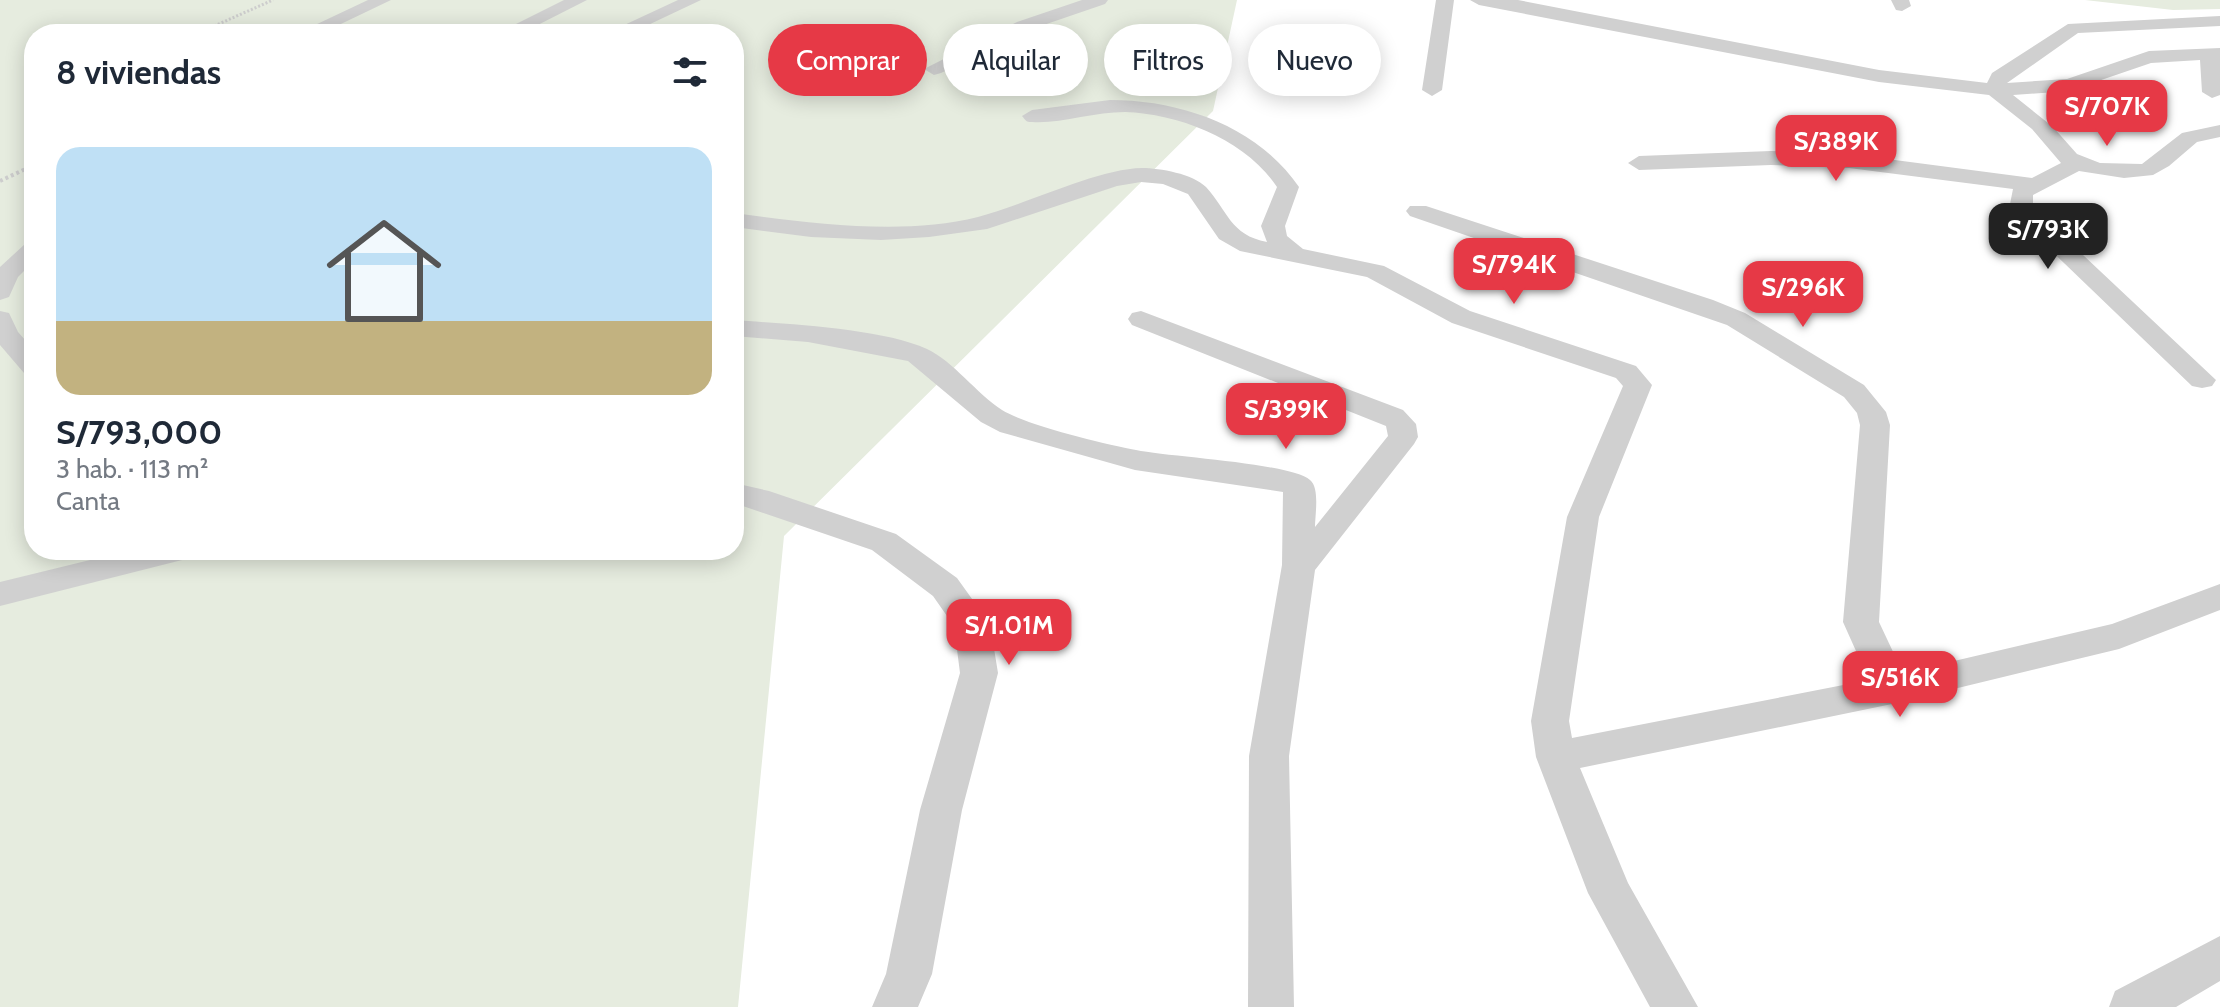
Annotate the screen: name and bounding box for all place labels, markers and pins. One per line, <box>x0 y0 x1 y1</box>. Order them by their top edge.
pin: S/707K <box>2042 80 2172 148</box>
pin: S/389K <box>1771 115 1901 183</box>
pin: S/793K <box>1983 203 2113 271</box>
pin: S/794K <box>1449 238 1579 306</box>
pin: S/296K <box>1738 261 1868 329</box>
pin: S/399K <box>1221 383 1351 451</box>
pin: S/1.01M <box>935 599 1083 667</box>
pin: S/516K <box>1835 651 1965 719</box>

